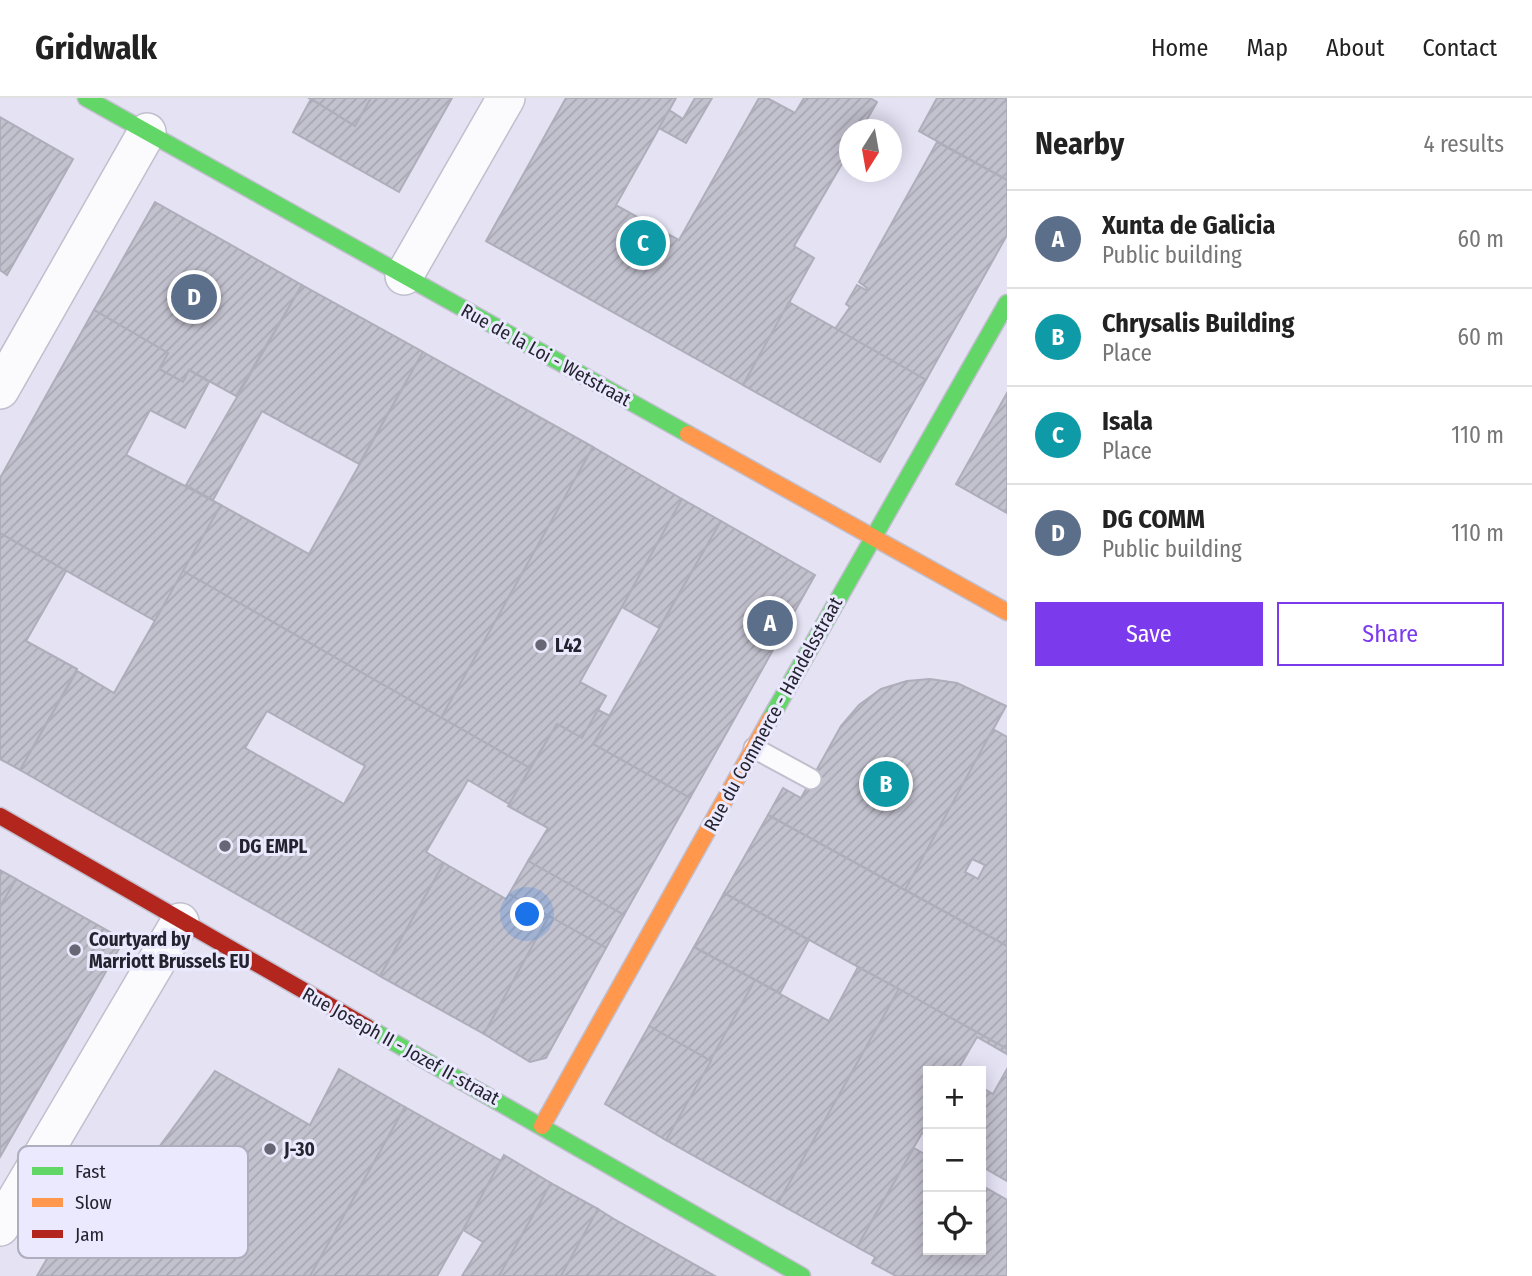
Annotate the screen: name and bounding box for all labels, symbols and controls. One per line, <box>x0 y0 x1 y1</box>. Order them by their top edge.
text: Gridwalk <box>35 28 157 68</box>
text: Home <box>1151 34 1208 62</box>
text: Map <box>1246 34 1288 62</box>
text: About <box>1326 34 1384 62</box>
text: Contact <box>1422 34 1497 62</box>
north arrow <box>839 119 902 182</box>
text: Nearby <box>1035 126 1124 162</box>
text: 4 results <box>1423 130 1504 158</box>
text: Xunta de Galicia <box>1102 210 1275 241</box>
pin: C <box>620 217 666 269</box>
text: A <box>1052 225 1064 253</box>
text: 60 m <box>1458 225 1504 253</box>
text: Public building <box>1102 241 1242 269</box>
pin: D <box>171 271 217 323</box>
street label: Rue de la Loi - Wetstraat <box>457 299 636 412</box>
text: Chrysalis Building <box>1102 308 1294 339</box>
text: B <box>1052 323 1064 351</box>
text: 60 m <box>1458 323 1504 351</box>
text: Place <box>1102 339 1152 367</box>
text: Isala <box>1102 406 1153 437</box>
text: C <box>1052 421 1064 449</box>
text: 110 m <box>1451 421 1504 449</box>
text: Place <box>1102 437 1152 465</box>
text: DG COMM <box>1102 504 1205 535</box>
text: D <box>1051 519 1065 547</box>
text: 110 m <box>1451 519 1504 547</box>
text: Public building <box>1102 535 1242 563</box>
street label: Rue du Commerce - Handelsstraat <box>699 592 847 835</box>
pin: A <box>747 597 793 649</box>
button: Save <box>1035 602 1263 666</box>
button: Share <box>1277 602 1504 666</box>
place label: L42 <box>555 634 582 657</box>
marker: L42 <box>533 637 549 653</box>
pin: B <box>863 758 909 810</box>
place label: DG EMPL <box>239 835 307 858</box>
marker: DG EMPL <box>217 838 233 854</box>
your location <box>510 897 544 931</box>
place label: Courtyard by Marriott Brussels EU <box>89 928 250 973</box>
marker: Courtyard by Marriott Brussels EU <box>67 942 83 958</box>
street label: Rue Joseph II - Jozef II-straat <box>299 982 504 1110</box>
map controls <box>923 1066 986 1255</box>
button: + <box>923 1066 986 1129</box>
button: − <box>923 1129 986 1192</box>
place label: J-30 <box>283 1138 315 1161</box>
marker: J-30 <box>262 1141 278 1157</box>
legend <box>18 1146 248 1258</box>
text: Fast <box>75 1160 106 1183</box>
text: Slow <box>75 1191 112 1214</box>
button: locate <box>923 1192 986 1255</box>
text: Jam <box>75 1223 104 1246</box>

